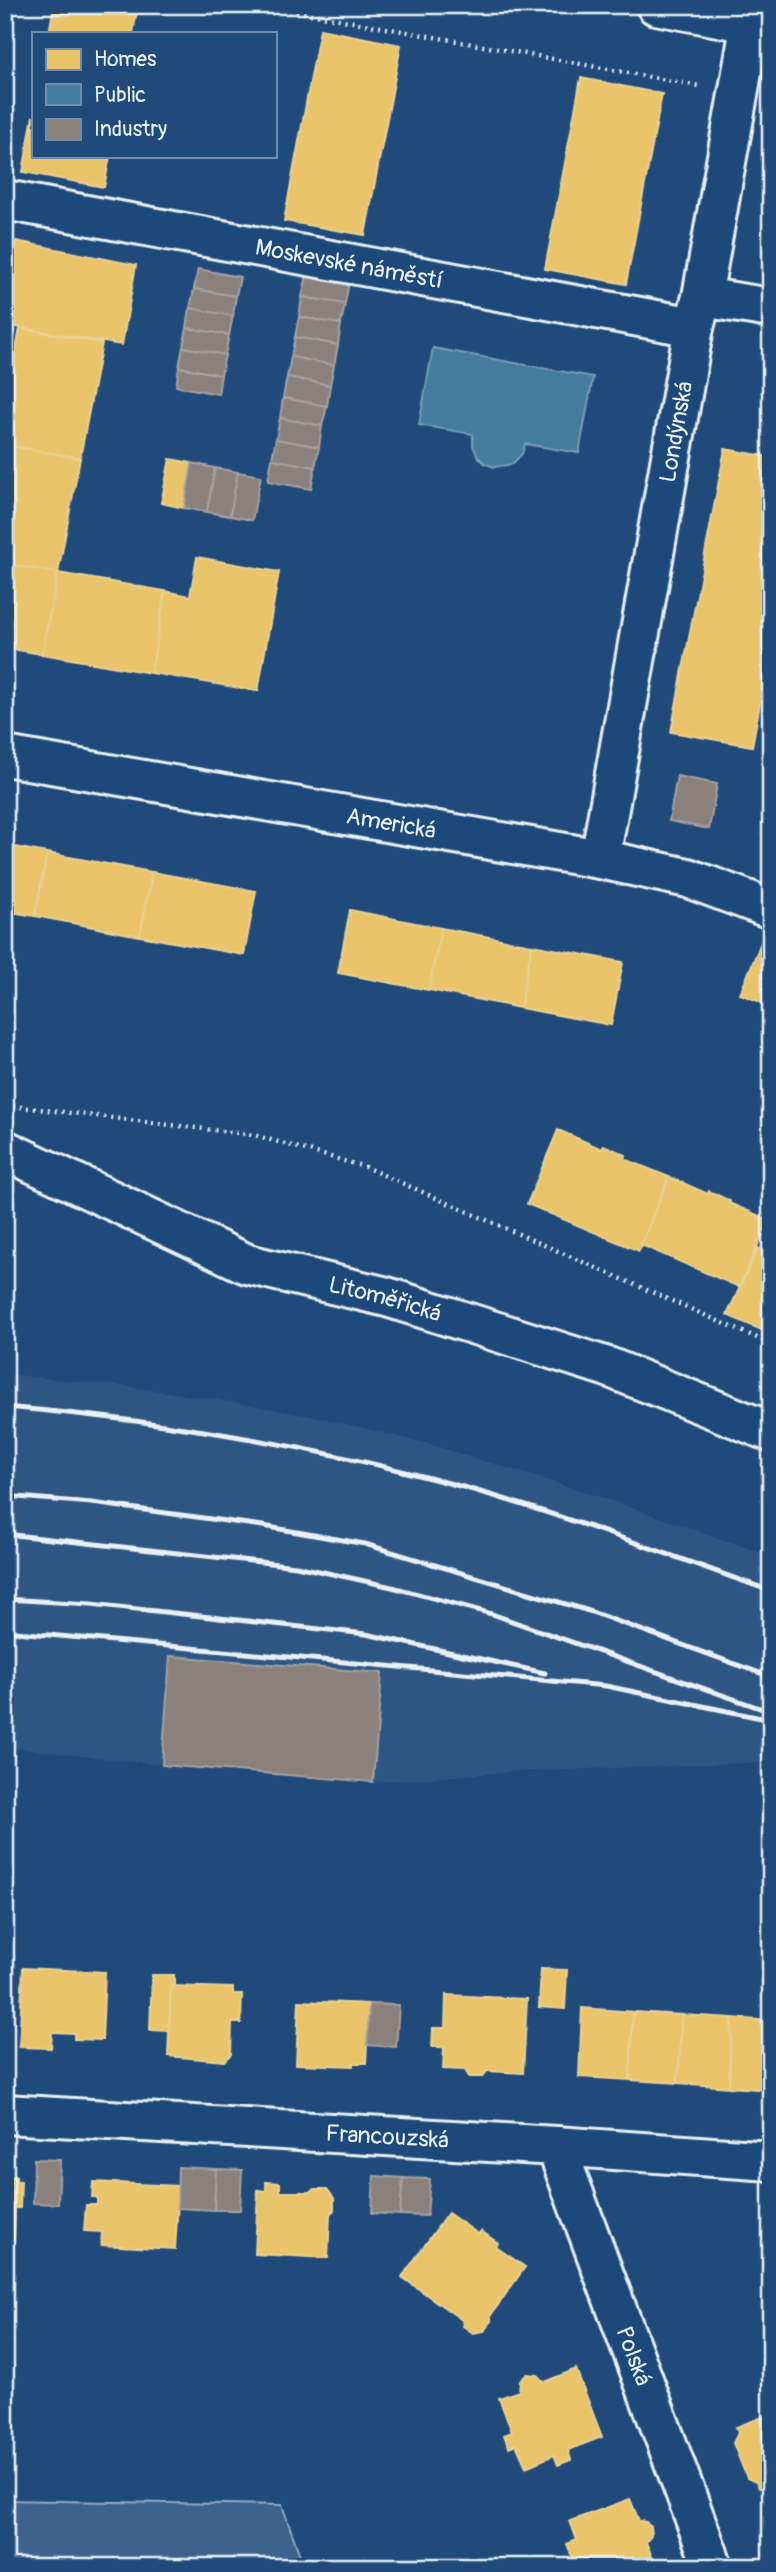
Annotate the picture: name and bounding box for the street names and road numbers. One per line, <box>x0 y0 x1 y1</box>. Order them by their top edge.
street label: Moskevské náměstí <box>253 232 445 295</box>
street label: Londýnská <box>652 379 699 485</box>
street label: Americká <box>344 801 438 845</box>
street label: Litoměřická <box>326 1269 445 1328</box>
street label: Francouzská <box>325 2118 450 2154</box>
street label: Polská <box>610 2322 659 2390</box>

